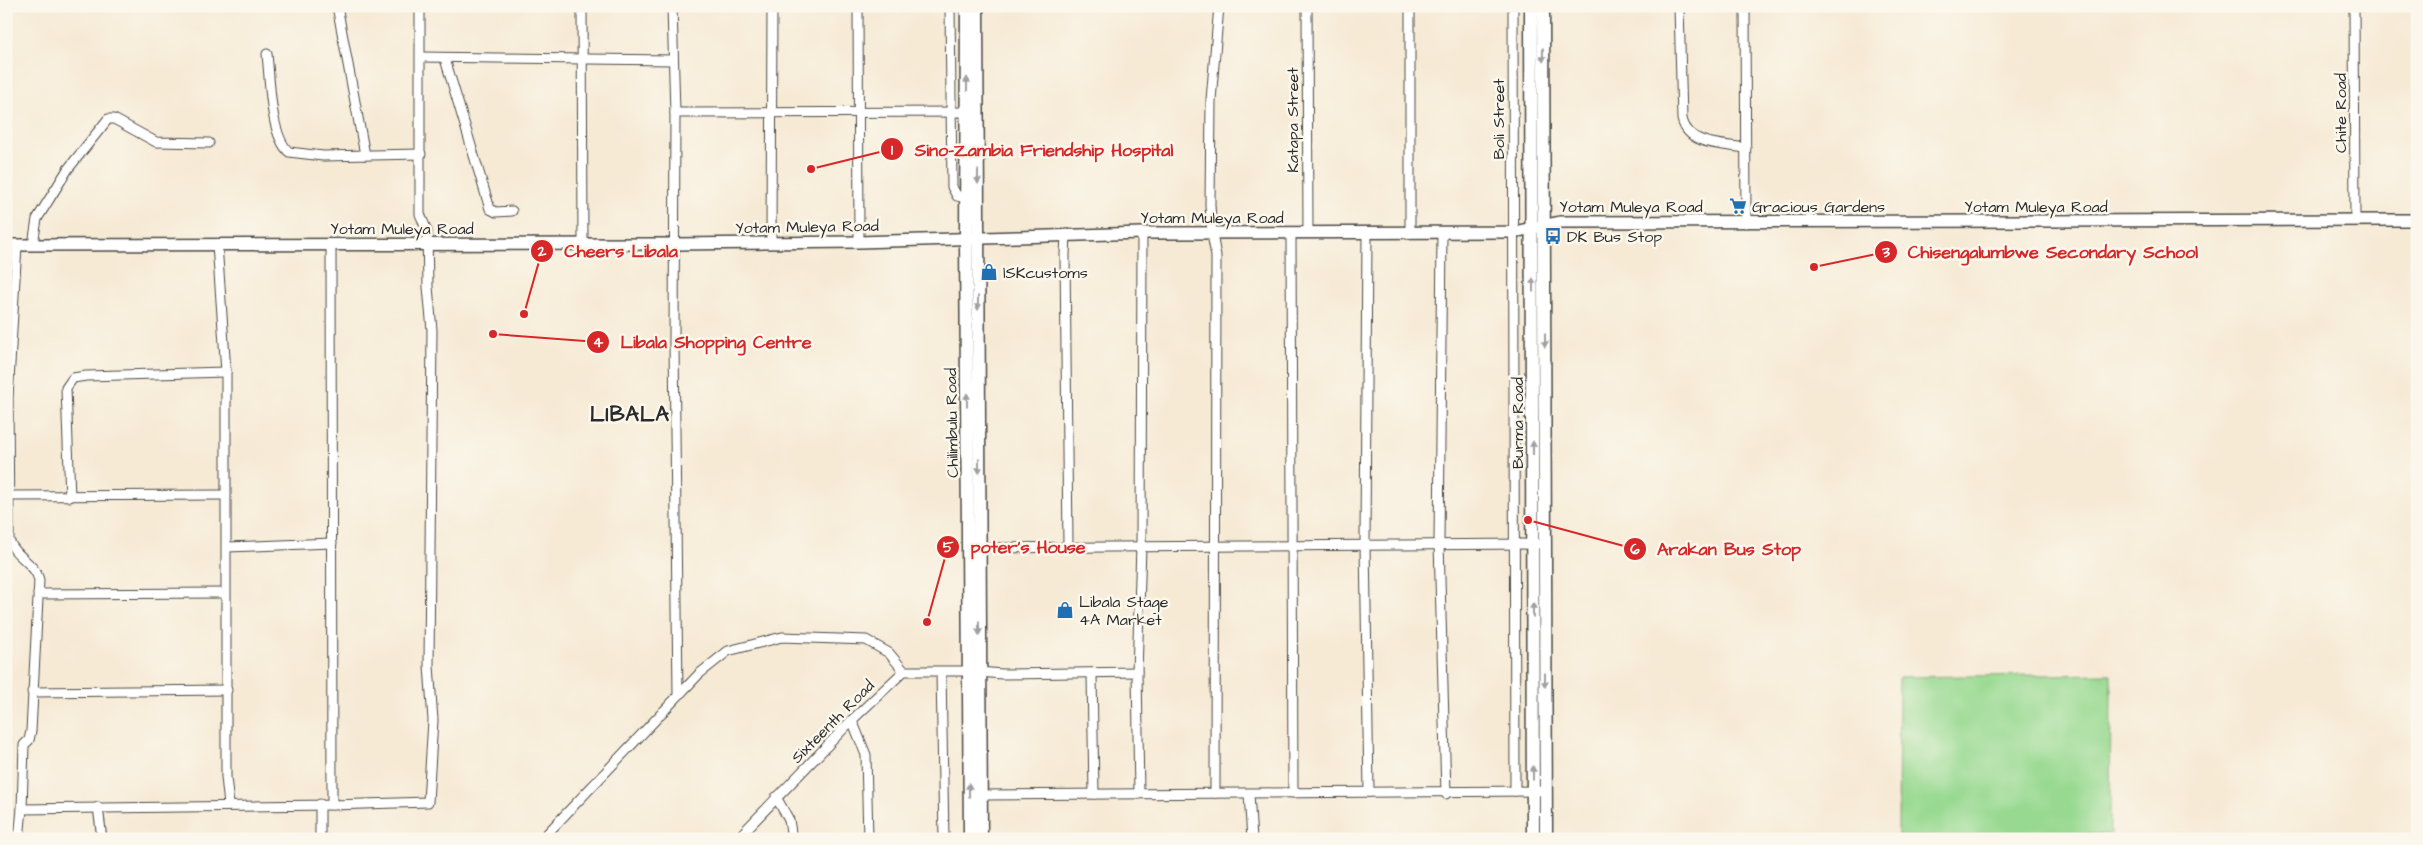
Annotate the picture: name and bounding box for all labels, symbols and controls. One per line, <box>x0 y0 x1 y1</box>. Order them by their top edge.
one-way arrow <box>1539 47 1547 63</box>
street label: Katapa Street <box>1282 67 1304 173</box>
street label: Chite Road <box>2330 73 2352 153</box>
one-way arrow <box>963 76 971 92</box>
street label: Boli Street <box>1488 78 1510 160</box>
callout: Sino-Zambia Friendship Hospital <box>880 133 1183 166</box>
text: Sino-Zambia Friendship Hospital <box>914 138 1173 163</box>
text: 1 <box>891 140 893 161</box>
one-way arrow <box>974 170 982 186</box>
street label: Yotam Muleya Road <box>1559 196 1703 219</box>
supermarket icon: Gracious Gardens <box>1728 196 1748 216</box>
place label: Gracious Gardens <box>1752 196 1885 218</box>
street label: Yotam Muleya Road <box>1964 196 2108 219</box>
street label: Yotam Muleya Road <box>1140 207 1284 230</box>
street label: Yotam Muleya Road <box>735 215 879 240</box>
street label: Yotam Muleya Road <box>330 218 474 241</box>
bus stop icon: DK Bus Stop <box>1543 226 1563 246</box>
place label: DK Bus Stop <box>1567 226 1662 248</box>
callout: Cheers Libala <box>529 234 688 267</box>
callout: Chisengalumbwe Secondary School <box>1873 235 2209 268</box>
text: Cheers Libala <box>564 239 679 264</box>
text: Chisengalumbwe Secondary School <box>1908 240 2198 266</box>
text: 2 <box>537 241 547 262</box>
text: 3 <box>1881 242 1890 263</box>
shop icon: lSKcustoms <box>979 262 999 282</box>
place label: lSKcustoms <box>1003 262 1088 284</box>
one-way arrow <box>1528 277 1536 293</box>
one-way arrow <box>974 295 982 311</box>
callout: Libala Shopping Centre <box>586 325 821 358</box>
text: Libala Shopping Centre <box>621 330 812 356</box>
text: 4 <box>593 332 604 353</box>
one-way arrow <box>1541 332 1549 348</box>
street label: Chilimbulu Road <box>940 368 964 478</box>
street label: Burma Road <box>1507 377 1529 469</box>
one-way arrow <box>963 392 971 408</box>
district label: LIBALA <box>590 400 670 429</box>
one-way arrow <box>1529 439 1537 455</box>
one-way arrow <box>975 458 983 474</box>
callout: poter's House <box>936 531 1096 564</box>
callout: Arakan Bus Stop <box>1622 532 1811 565</box>
text: poter's House <box>970 535 1086 560</box>
text: 5 <box>943 537 954 558</box>
text: Arakan Bus Stop <box>1657 537 1801 562</box>
text: 6 <box>1630 539 1640 560</box>
place label: Libala Stage 4A Market <box>1079 591 1169 631</box>
shop icon: Libala Stage 4A Market <box>1055 600 1075 620</box>
one-way arrow <box>1529 602 1537 618</box>
one-way arrow <box>975 620 983 636</box>
one-way arrow <box>1541 672 1549 688</box>
street label: Sixteenth Road <box>786 675 879 768</box>
one-way arrow <box>1529 764 1537 780</box>
one-way arrow <box>965 782 973 798</box>

